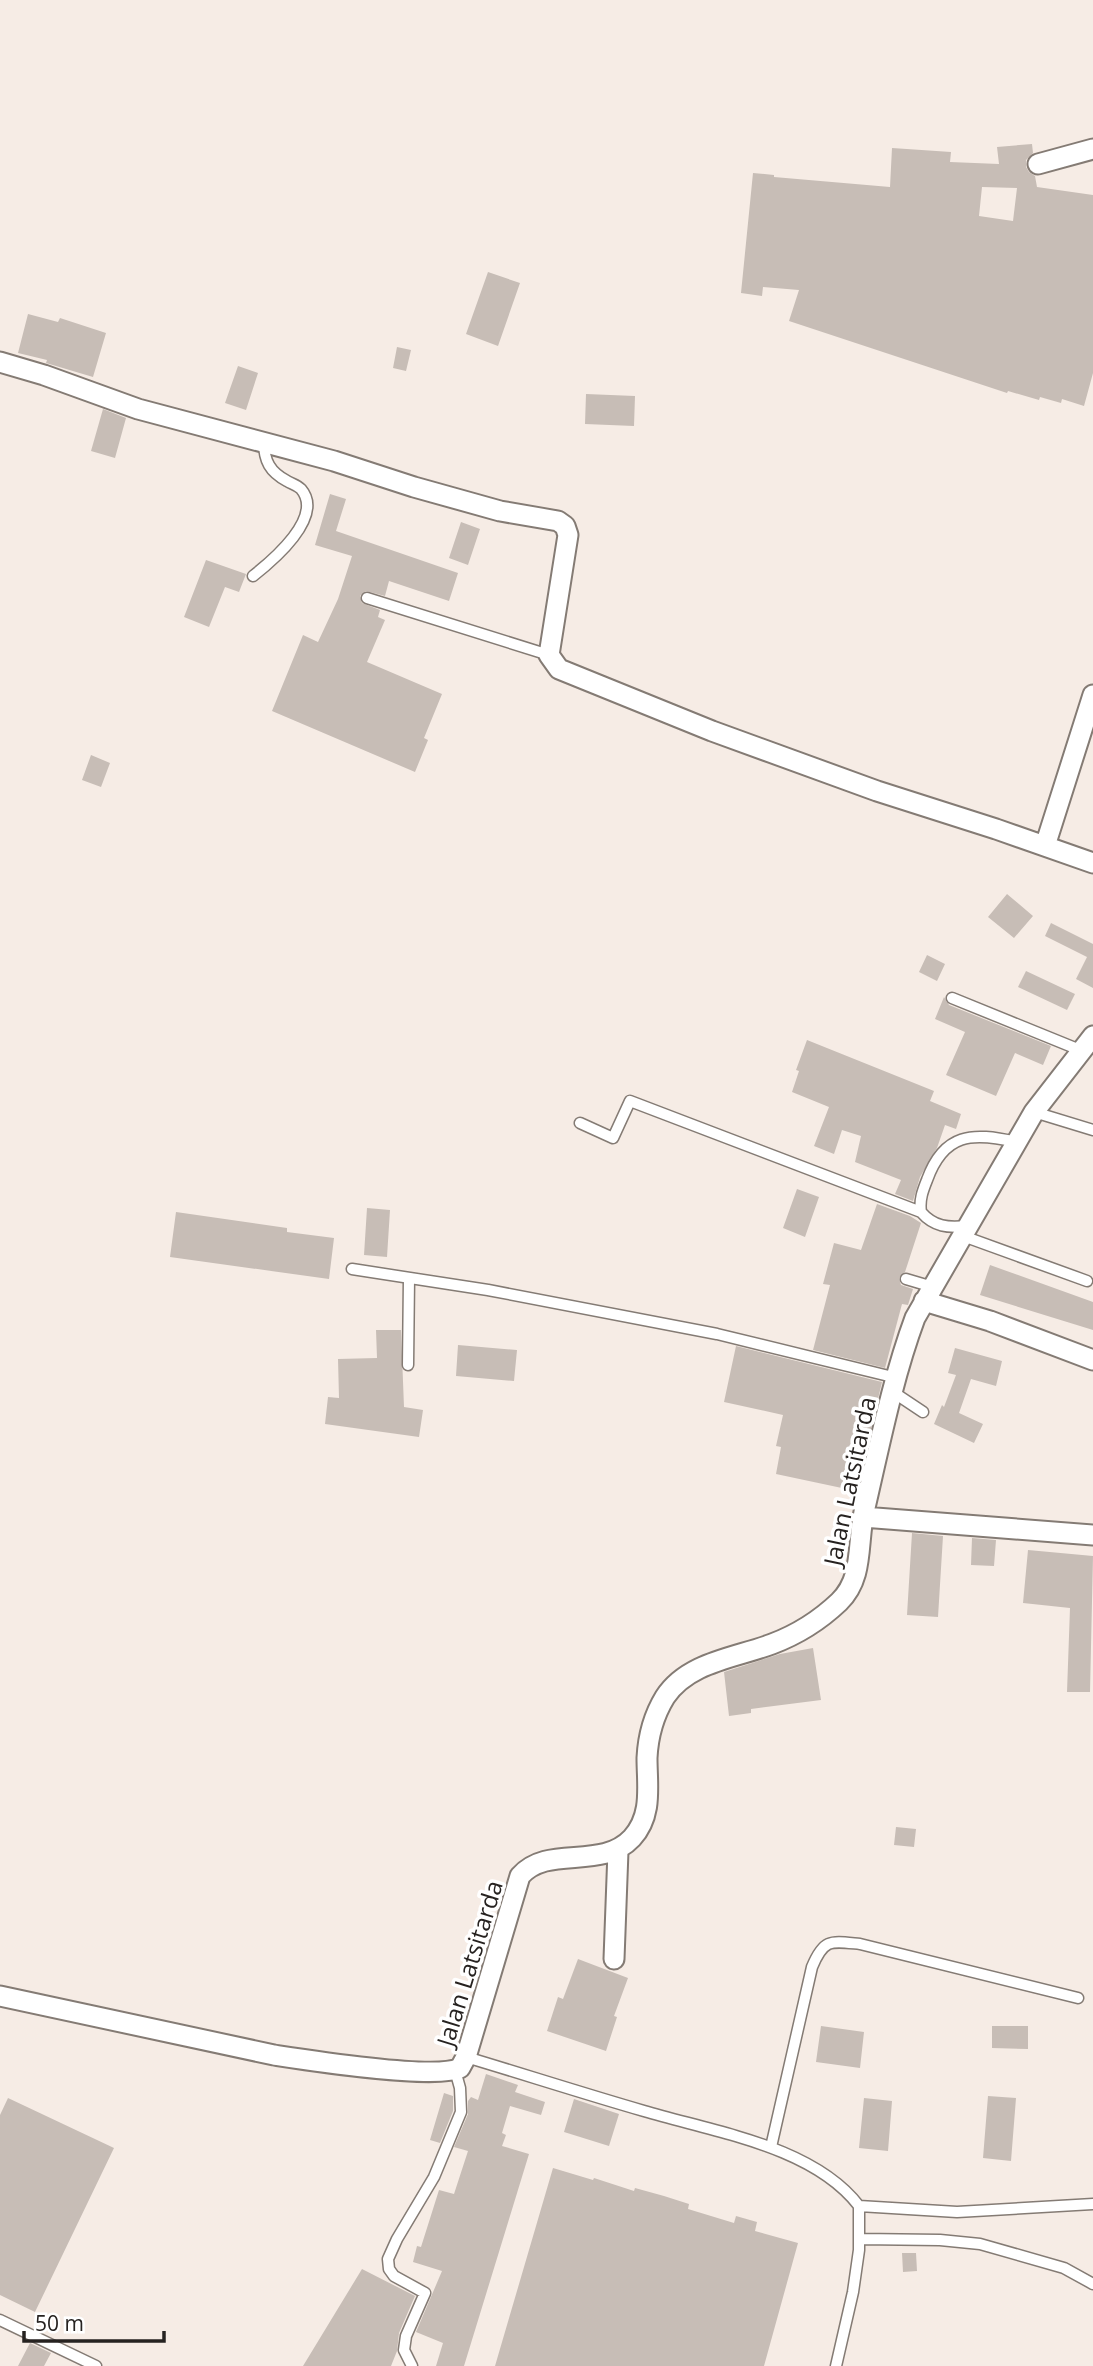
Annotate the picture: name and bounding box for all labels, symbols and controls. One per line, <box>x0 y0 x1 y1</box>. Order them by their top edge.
street label: Jalan Latsitarda <box>815 1394 883 1570</box>
street label: Jalan Latsitarda <box>428 1876 510 2052</box>
scale bar <box>24 2300 164 2344</box>
text: 50 m <box>35 2309 84 2337</box>

